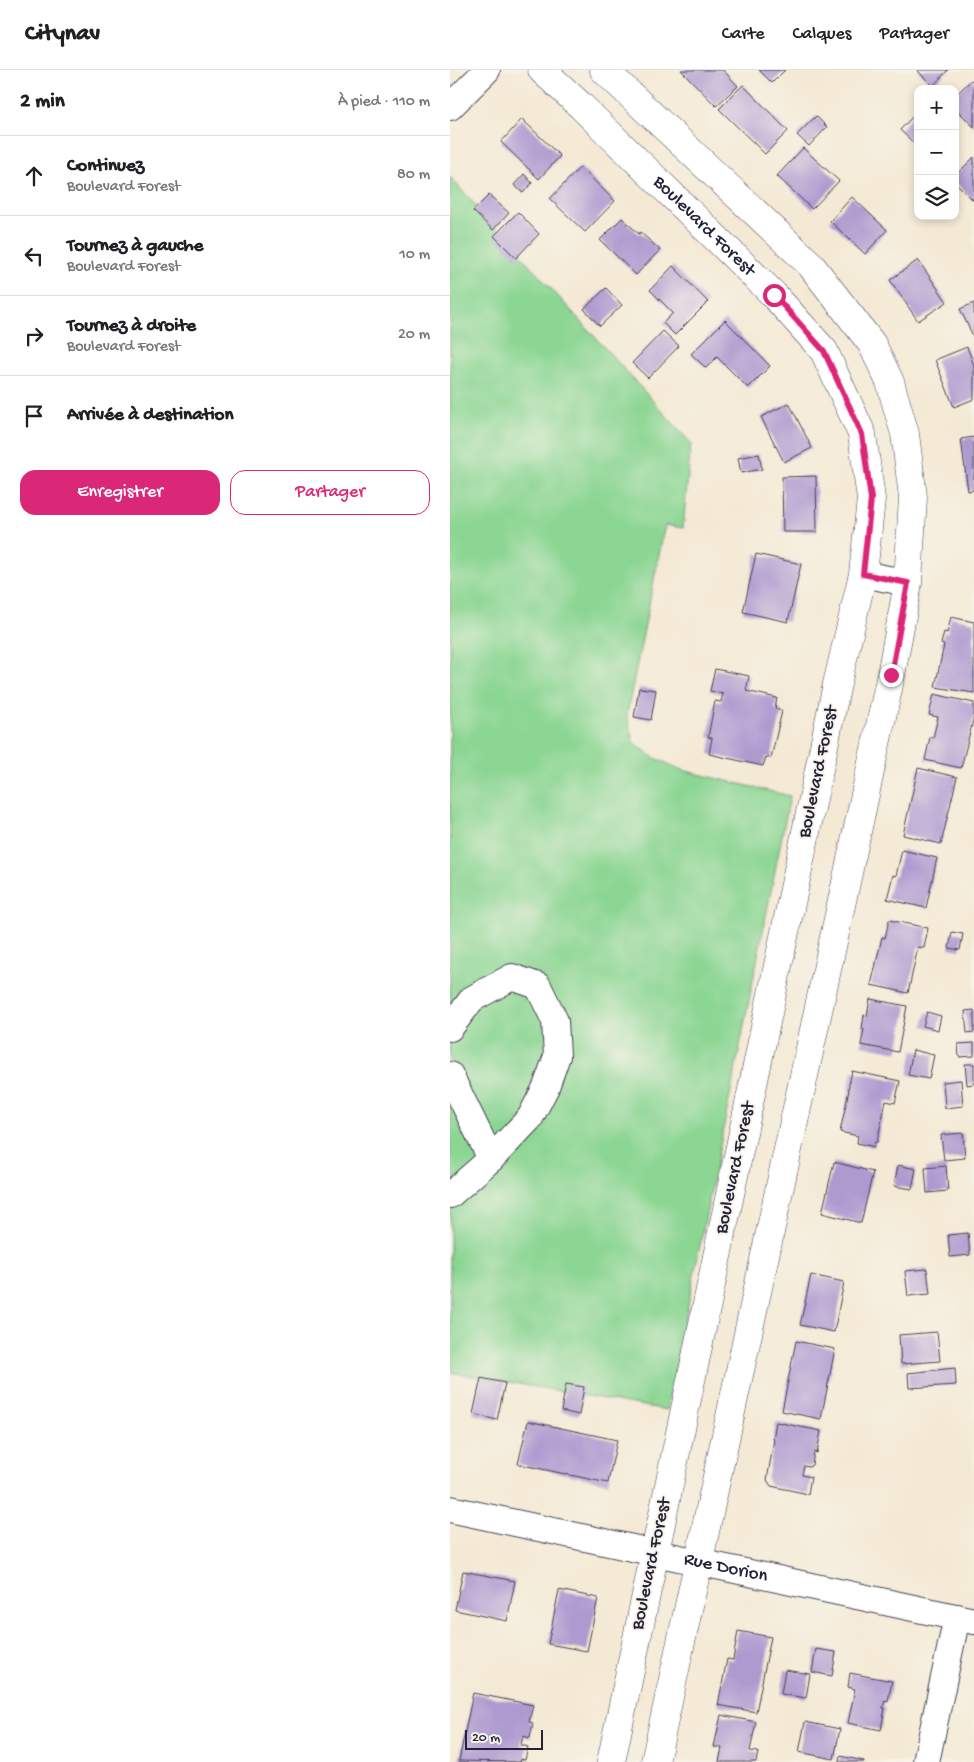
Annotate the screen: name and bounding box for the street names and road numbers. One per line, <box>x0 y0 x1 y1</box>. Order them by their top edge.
street label: Boulevard Forest <box>647 170 762 283</box>
street label: Boulevard Forest <box>794 702 845 841</box>
street label: Boulevard Forest <box>711 1098 762 1237</box>
street label: Boulevard Forest <box>627 1494 678 1633</box>
street label: Rue Dorion <box>682 1548 770 1588</box>

